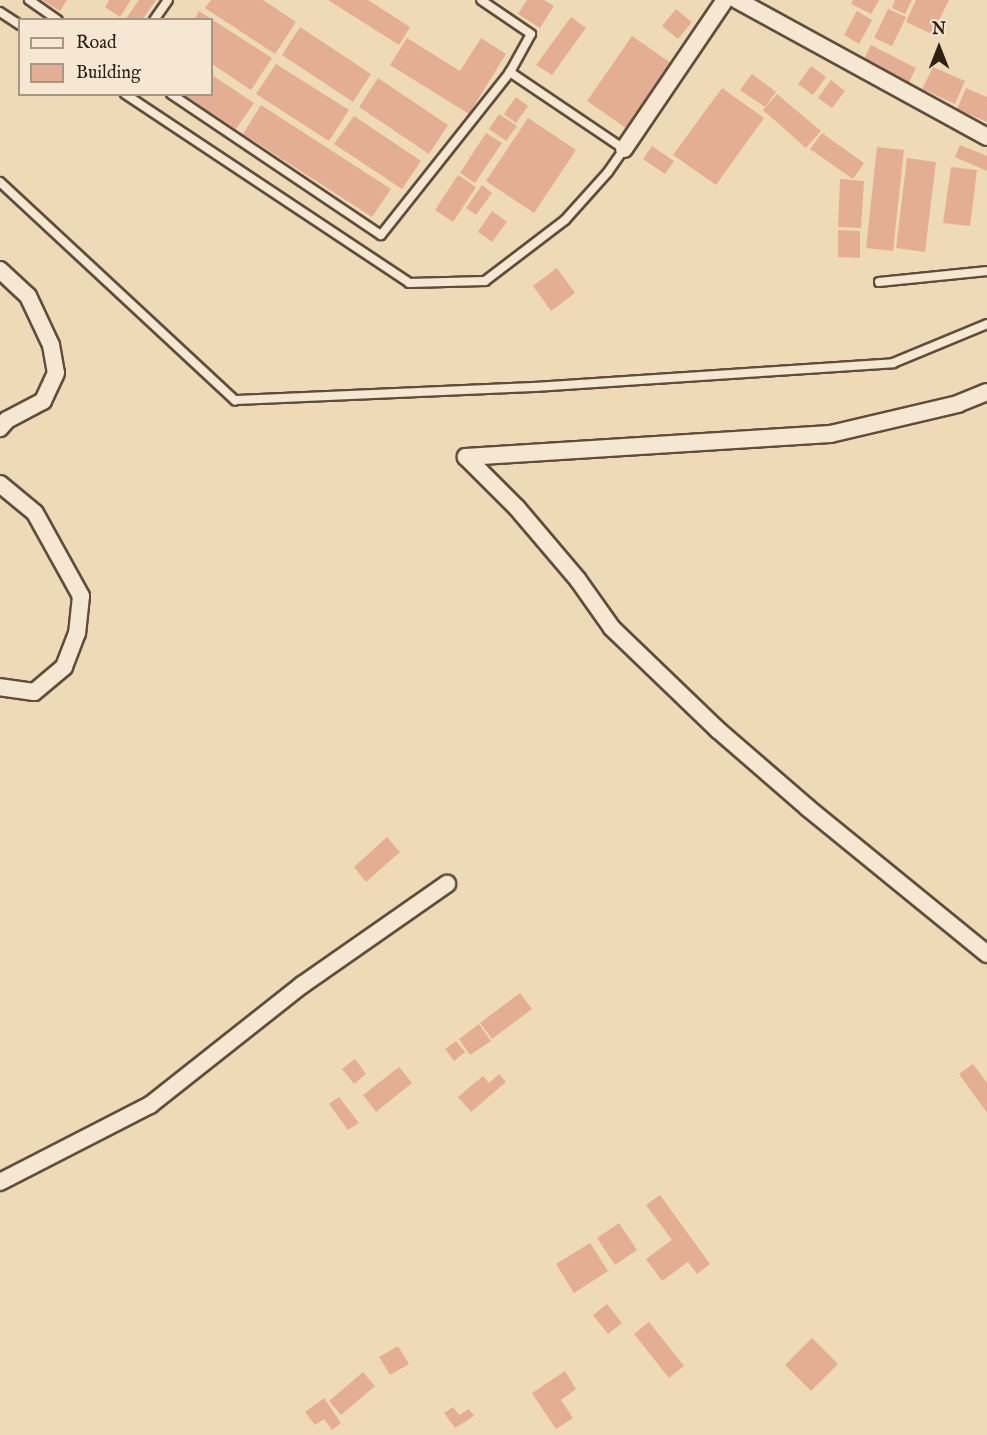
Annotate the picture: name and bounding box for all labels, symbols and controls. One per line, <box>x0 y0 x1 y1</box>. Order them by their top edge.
legend <box>18 18 213 96</box>
north arrow <box>909 18 969 78</box>
text: N <box>932 20 946 40</box>
text: Road <box>76 32 117 55</box>
text: Building <box>76 62 141 85</box>

